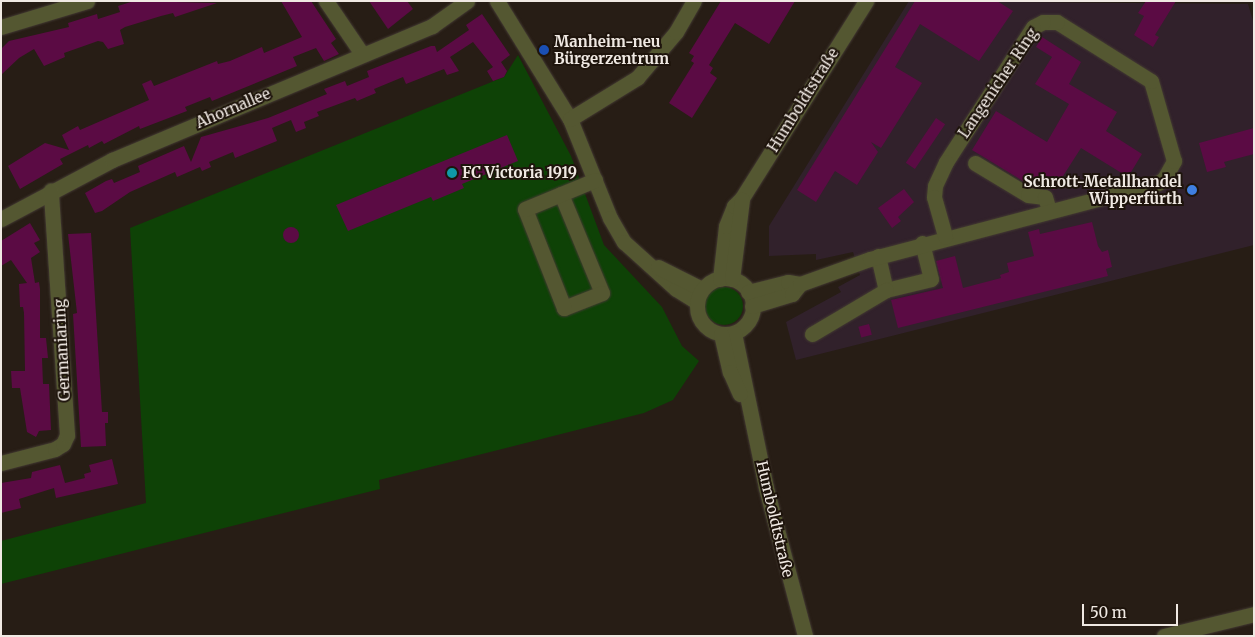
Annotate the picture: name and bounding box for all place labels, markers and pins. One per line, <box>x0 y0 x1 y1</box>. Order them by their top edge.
place label: Manheim-neu Bürgerzentrum <box>554 32 669 67</box>
marker: Manheim-neu Bürgerzentrum <box>538 44 550 56</box>
place label: FC Victoria 1919 <box>462 164 577 182</box>
marker: FC Victoria 1919 <box>446 167 458 179</box>
place label: Schrott-Metallhandel Wipperfürth <box>1024 172 1182 207</box>
marker: Schrott-Metallhandel Wipperfürth <box>1186 184 1198 196</box>

